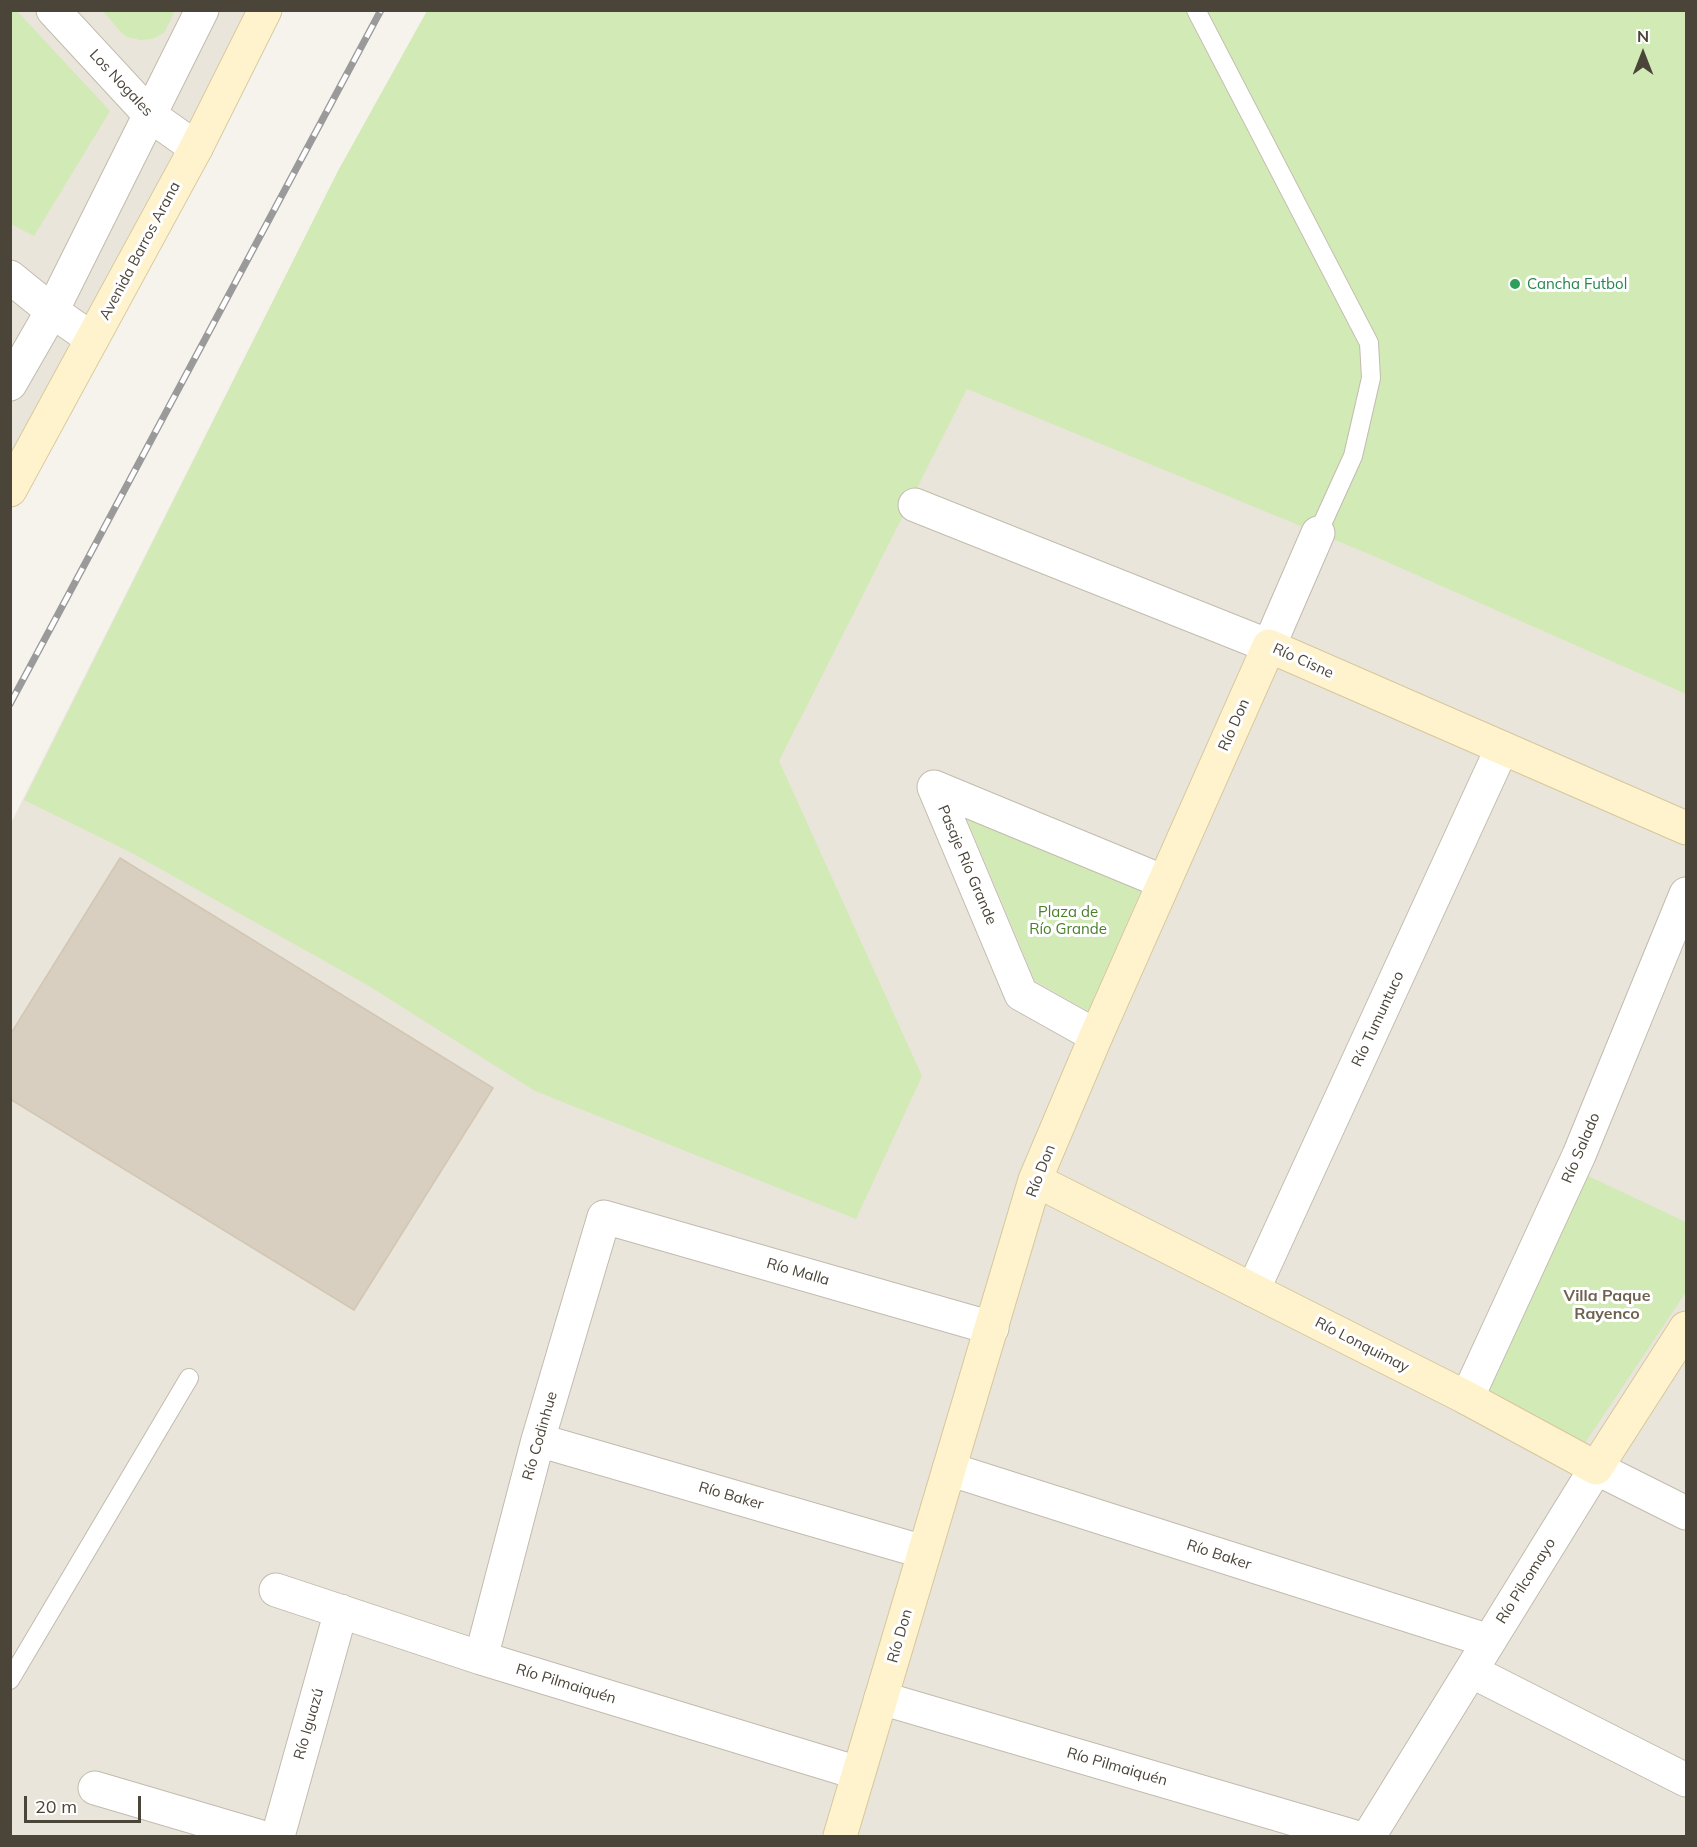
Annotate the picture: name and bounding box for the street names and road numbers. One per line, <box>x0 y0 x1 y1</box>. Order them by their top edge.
street label: Los Nogales <box>85 46 157 120</box>
street label: Avenida Barros Arana <box>96 179 184 323</box>
street label: Río Cisne <box>1270 640 1336 682</box>
street label: Río Don <box>1215 696 1253 754</box>
street label: Pasaje Río Grande <box>934 802 1000 928</box>
street label: Río Tumuntuco <box>1348 968 1408 1070</box>
street label: Río Salado <box>1558 1110 1604 1186</box>
street label: Río Don <box>1023 1142 1059 1200</box>
street label: Río Malla <box>765 1254 831 1290</box>
street label: Río Lonquimay <box>1312 1314 1412 1376</box>
street label: Río Codinhue <box>519 1389 561 1483</box>
street label: Río Baker <box>696 1478 766 1514</box>
street label: Río Pilcomayo <box>1492 1535 1560 1627</box>
street label: Río Baker <box>1184 1536 1254 1574</box>
street label: Río Don <box>884 1607 916 1665</box>
street label: Río Pilmaiquén <box>514 1660 618 1708</box>
street label: Río Iguazú <box>290 1686 328 1762</box>
street label: Río Pilmaiquén <box>1065 1744 1169 1790</box>

